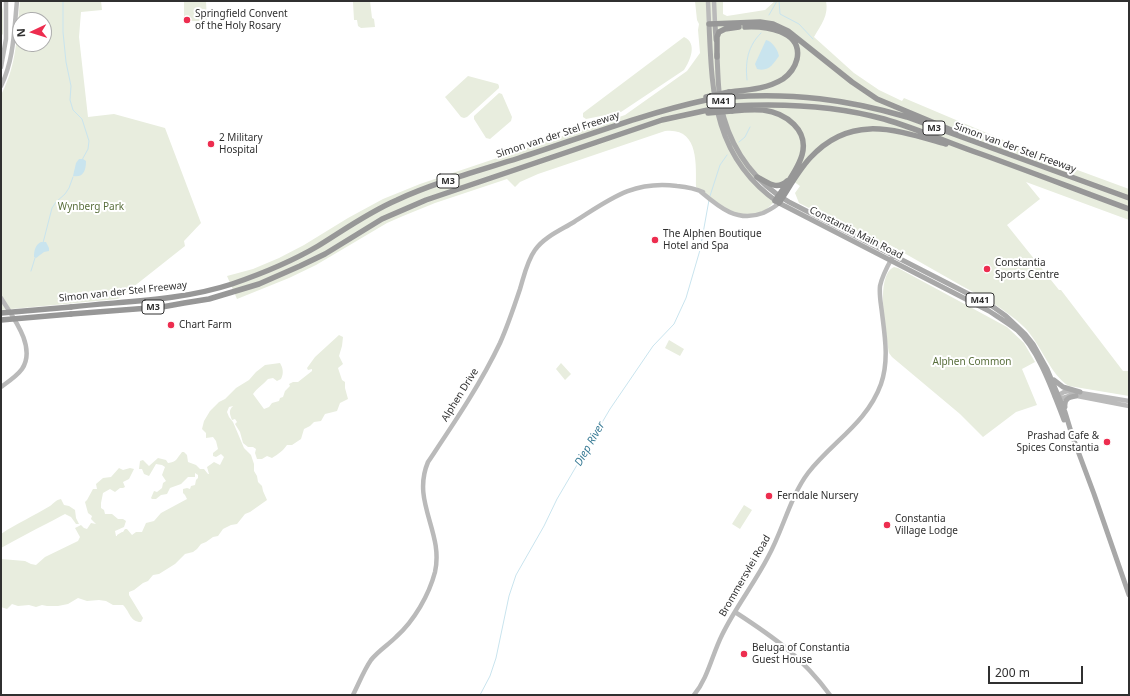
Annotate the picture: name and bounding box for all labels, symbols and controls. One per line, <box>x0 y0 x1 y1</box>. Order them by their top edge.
place label: Springfield Convent of the Holy Rosary <box>195 8 288 32</box>
north arrow <box>12 12 52 52</box>
marker: Springfield Convent of the Holy Rosary <box>182 15 192 25</box>
text: N <box>13 28 28 38</box>
road number: M41 <box>707 94 735 108</box>
street label: Simon van der Stel Freeway <box>495 109 621 161</box>
street label: Simon van der Stel Freeway <box>952 120 1078 176</box>
road number: M3 <box>923 121 945 135</box>
place label: 2 Military Hospital <box>219 132 263 156</box>
marker: 2 Military Hospital <box>206 139 216 149</box>
road number: M3 <box>437 174 459 188</box>
park label: Wynberg Park <box>58 201 124 213</box>
street label: Constantia Main Road <box>807 204 905 262</box>
place label: The Alphen Boutique Hotel and Spa <box>663 228 762 252</box>
marker: The Alphen Boutique Hotel and Spa <box>650 235 660 245</box>
place label: Constantia Sports Centre <box>995 257 1059 280</box>
marker: Constantia Sports Centre <box>982 264 992 274</box>
street label: Simon van der Stel Freeway <box>58 279 188 305</box>
road number: M41 <box>966 293 994 307</box>
road number: M3 <box>142 300 164 314</box>
place label: Chart Farm <box>179 319 232 331</box>
marker: Chart Farm <box>166 320 176 330</box>
park label: Alphen Common <box>932 356 1012 368</box>
street label: Alphen Drive <box>439 366 481 424</box>
water label: Diep River <box>572 419 608 469</box>
place label: Prashad Cafe & Spices Constantia <box>1016 430 1099 454</box>
marker: Prashad Cafe & Spices Constantia <box>1102 437 1112 447</box>
place label: Ferndale Nursery <box>777 490 858 502</box>
marker: Ferndale Nursery <box>764 491 774 501</box>
place label: Constantia Village Lodge <box>895 513 958 536</box>
marker: Constantia Village Lodge <box>882 520 892 530</box>
street label: Brommersvlei Road <box>717 533 773 619</box>
place label: Beluga of Constantia Guest House <box>752 642 850 666</box>
marker: Beluga of Constantia Guest House <box>739 649 749 659</box>
scale bar <box>990 658 1085 684</box>
text: 200 m <box>995 664 1030 681</box>

